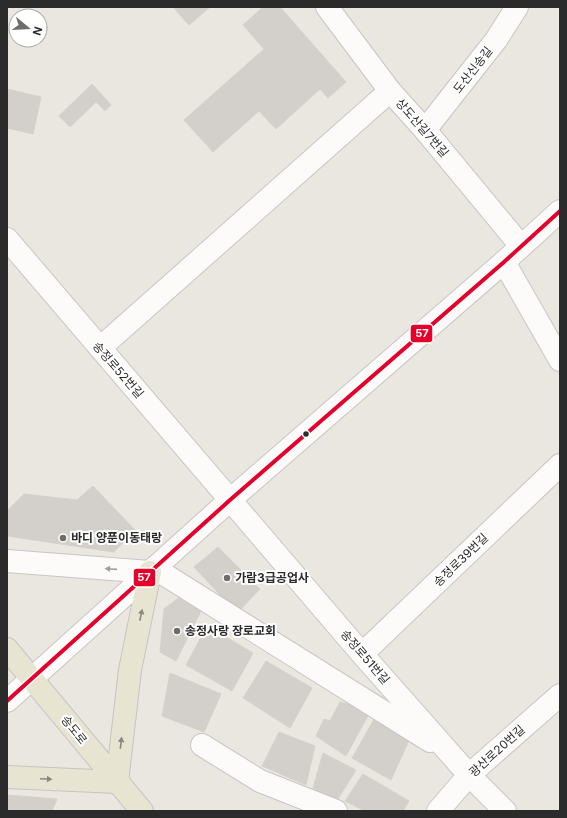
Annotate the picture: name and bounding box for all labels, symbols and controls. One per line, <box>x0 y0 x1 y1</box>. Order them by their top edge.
north arrow <box>8 8 48 48</box>
text: N <box>30 25 45 37</box>
street label: 도산신송길 <box>450 43 496 96</box>
street label: 상도산길7번길 <box>393 95 452 160</box>
line badge: 57 <box>410 324 433 343</box>
text: 57 <box>415 326 429 340</box>
street label: 송정로52번길 <box>90 338 147 401</box>
unlabelled marker <box>301 429 311 439</box>
place label: 바디 양푼이동태랑 <box>71 530 162 545</box>
street label: 송정로39번길 <box>430 530 491 589</box>
marker: 바디 양푼이동태랑 <box>58 533 68 543</box>
one-way arrow <box>105 565 117 572</box>
line badge: 57 <box>133 568 156 587</box>
text: 57 <box>137 570 151 584</box>
place label: 가람3급공업사 <box>235 570 309 585</box>
marker: 가람3급공업사 <box>222 573 232 583</box>
one-way arrow <box>139 609 145 621</box>
place label: 송정사랑 장로교회 <box>185 623 276 638</box>
marker: 송정사랑 장로교회 <box>172 626 182 636</box>
street label: 송정로51번길 <box>338 626 393 687</box>
street label: 송도로 <box>58 712 91 747</box>
street label: 광산로20번길 <box>466 722 528 780</box>
one-way arrow <box>118 737 125 749</box>
one-way arrow <box>40 776 53 782</box>

